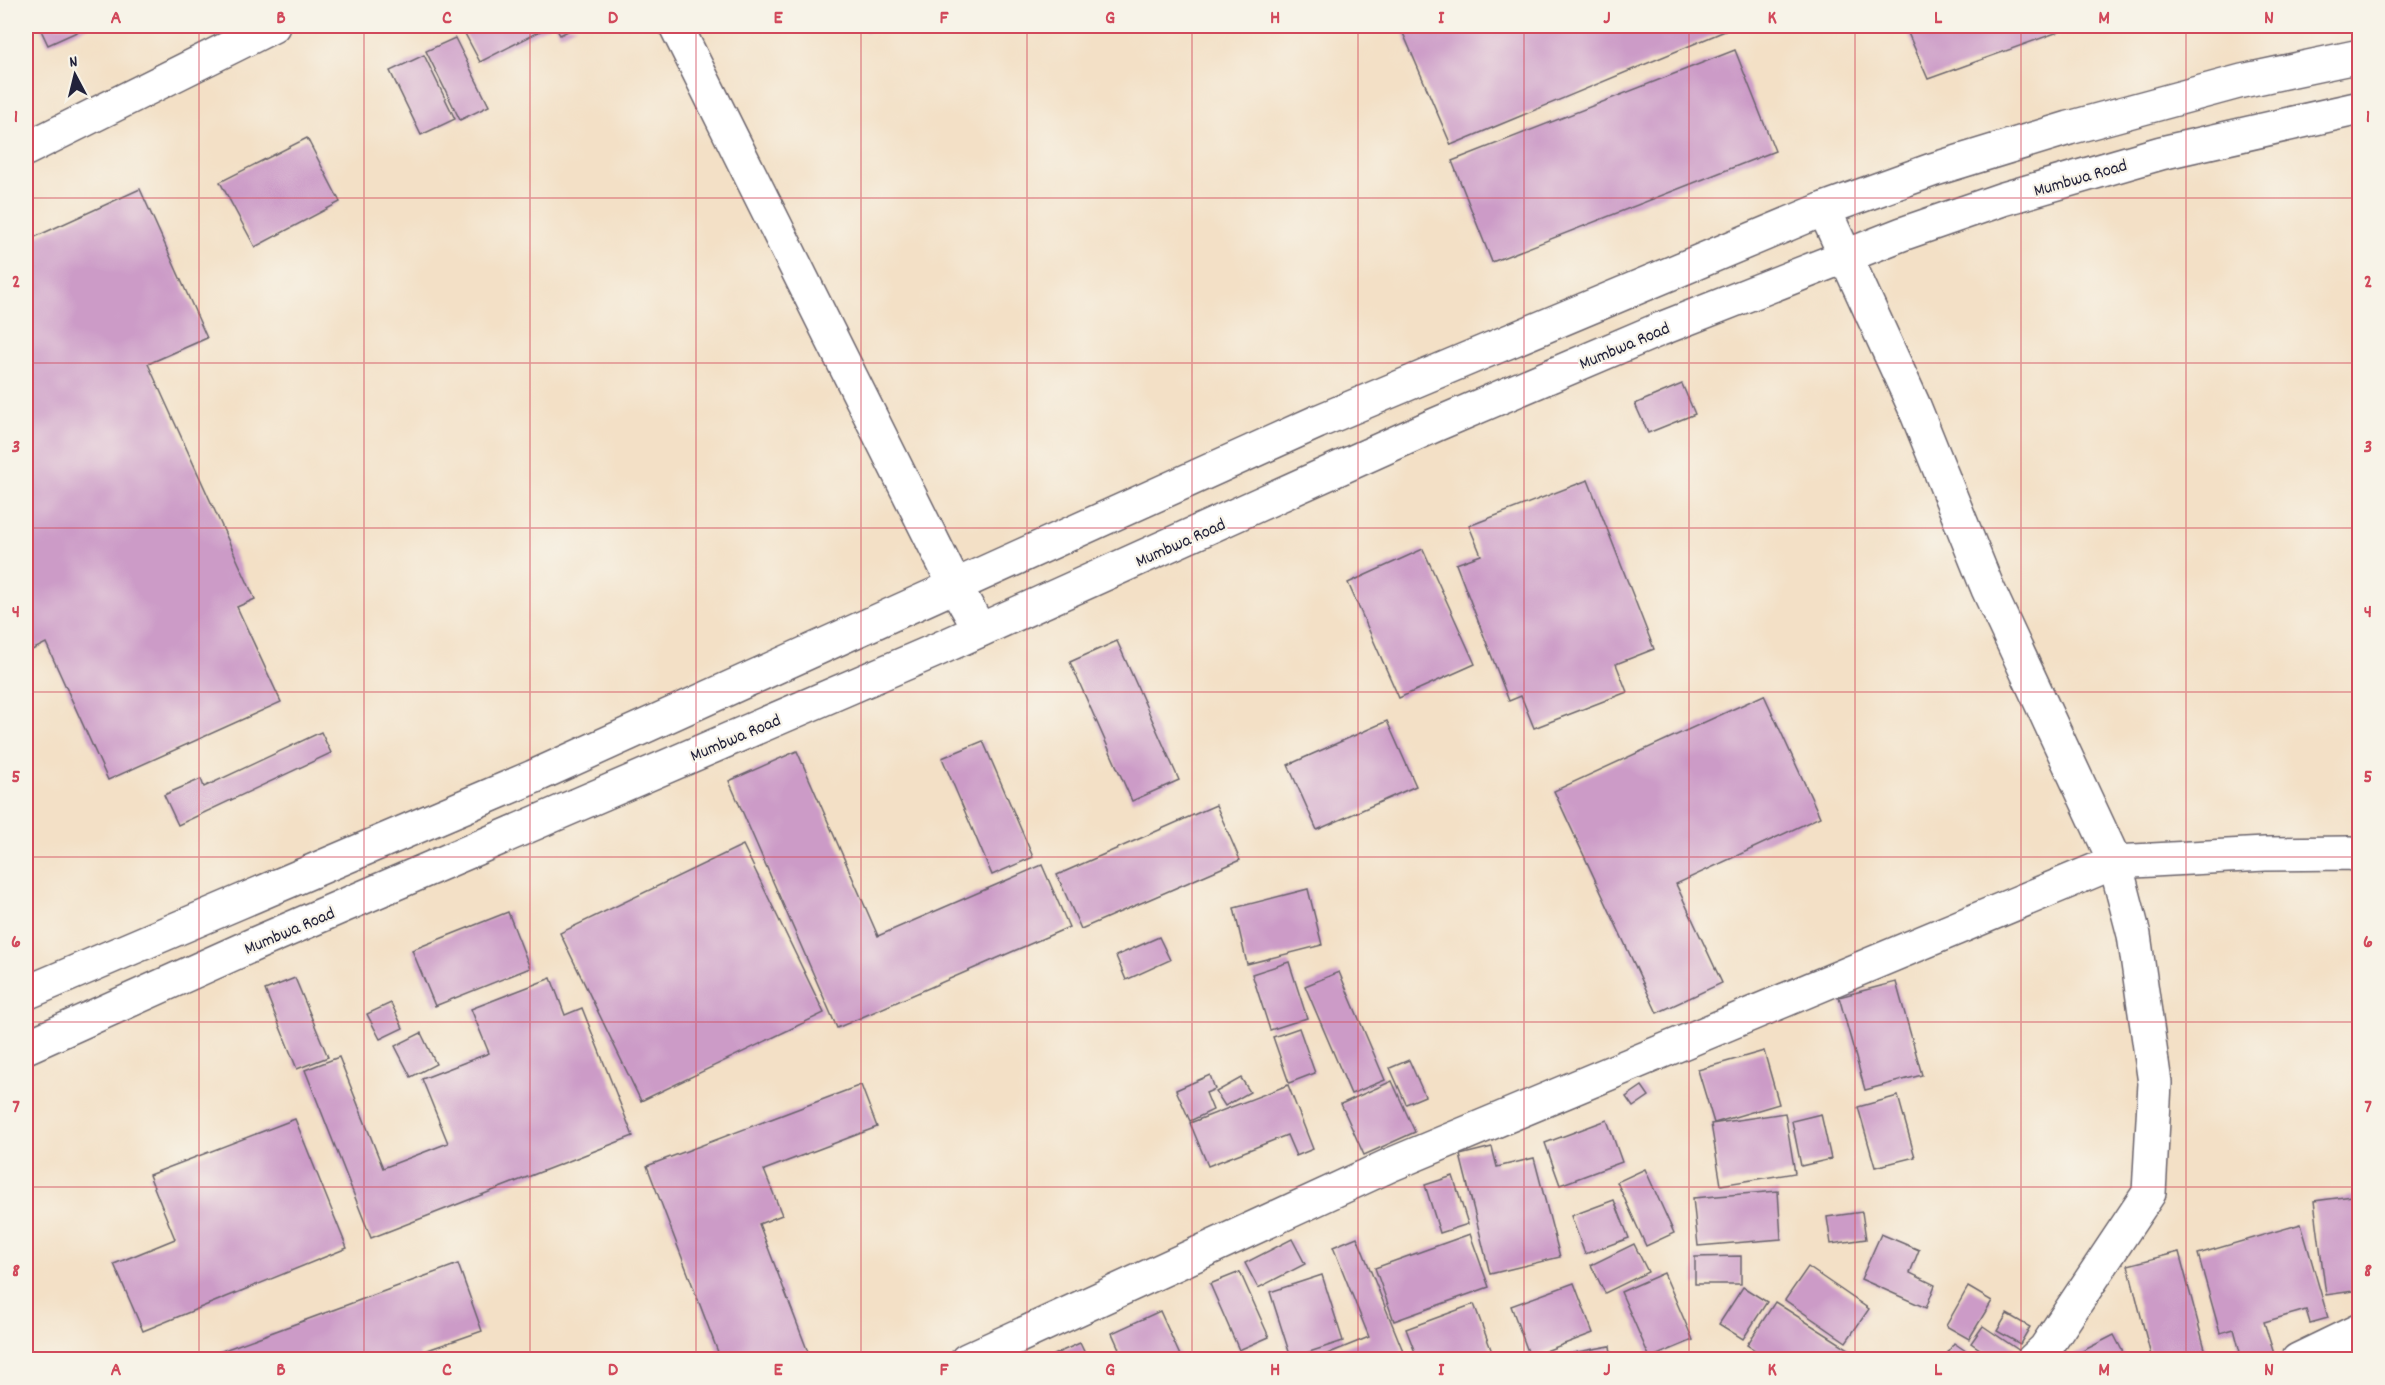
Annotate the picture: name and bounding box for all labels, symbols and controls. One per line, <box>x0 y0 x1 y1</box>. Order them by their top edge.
text: A <box>111 5 122 33</box>
text: B <box>276 5 286 33</box>
text: C <box>442 5 452 33</box>
text: D <box>608 5 619 33</box>
text: E <box>773 5 783 33</box>
text: F <box>940 5 950 33</box>
text: G <box>1105 5 1115 33</box>
text: H <box>1270 5 1280 33</box>
text: I <box>1438 5 1445 33</box>
text: J <box>1603 5 1611 33</box>
text: K <box>1767 5 1777 33</box>
text: L <box>1934 5 1943 33</box>
text: M <box>2098 5 2110 33</box>
text: N <box>2264 5 2274 33</box>
north arrow <box>45 45 105 105</box>
text: N <box>68 51 79 74</box>
text: 1 <box>14 104 18 132</box>
text: 1 <box>2366 104 2370 132</box>
street label: Mumbwa Road <box>2031 154 2130 205</box>
text: 2 <box>12 269 20 297</box>
text: 2 <box>2364 269 2372 297</box>
street label: Mumbwa Road <box>1576 317 1674 378</box>
text: 3 <box>12 434 20 462</box>
text: 3 <box>2364 434 2372 462</box>
street label: Mumbwa Road <box>1132 513 1230 575</box>
text: 4 <box>12 599 20 627</box>
text: 4 <box>2364 599 2372 627</box>
street label: Mumbwa Road <box>687 709 785 770</box>
text: 5 <box>11 764 21 792</box>
text: 5 <box>2363 764 2373 792</box>
street label: Mumbwa Road <box>241 902 339 963</box>
text: 6 <box>11 929 21 957</box>
text: 6 <box>2363 929 2373 957</box>
text: 7 <box>12 1094 20 1122</box>
text: 7 <box>2364 1094 2372 1122</box>
text: 8 <box>12 1258 20 1286</box>
text: 8 <box>2364 1258 2372 1286</box>
text: A <box>111 1357 122 1385</box>
text: B <box>276 1357 286 1385</box>
text: C <box>442 1357 452 1385</box>
text: D <box>608 1357 619 1385</box>
text: E <box>773 1357 783 1385</box>
text: F <box>940 1357 950 1385</box>
text: G <box>1105 1357 1115 1385</box>
text: H <box>1270 1357 1280 1385</box>
text: I <box>1438 1357 1445 1385</box>
text: J <box>1603 1357 1611 1385</box>
text: K <box>1767 1357 1777 1385</box>
text: L <box>1934 1357 1943 1385</box>
text: M <box>2098 1357 2110 1385</box>
text: N <box>2264 1357 2274 1385</box>

